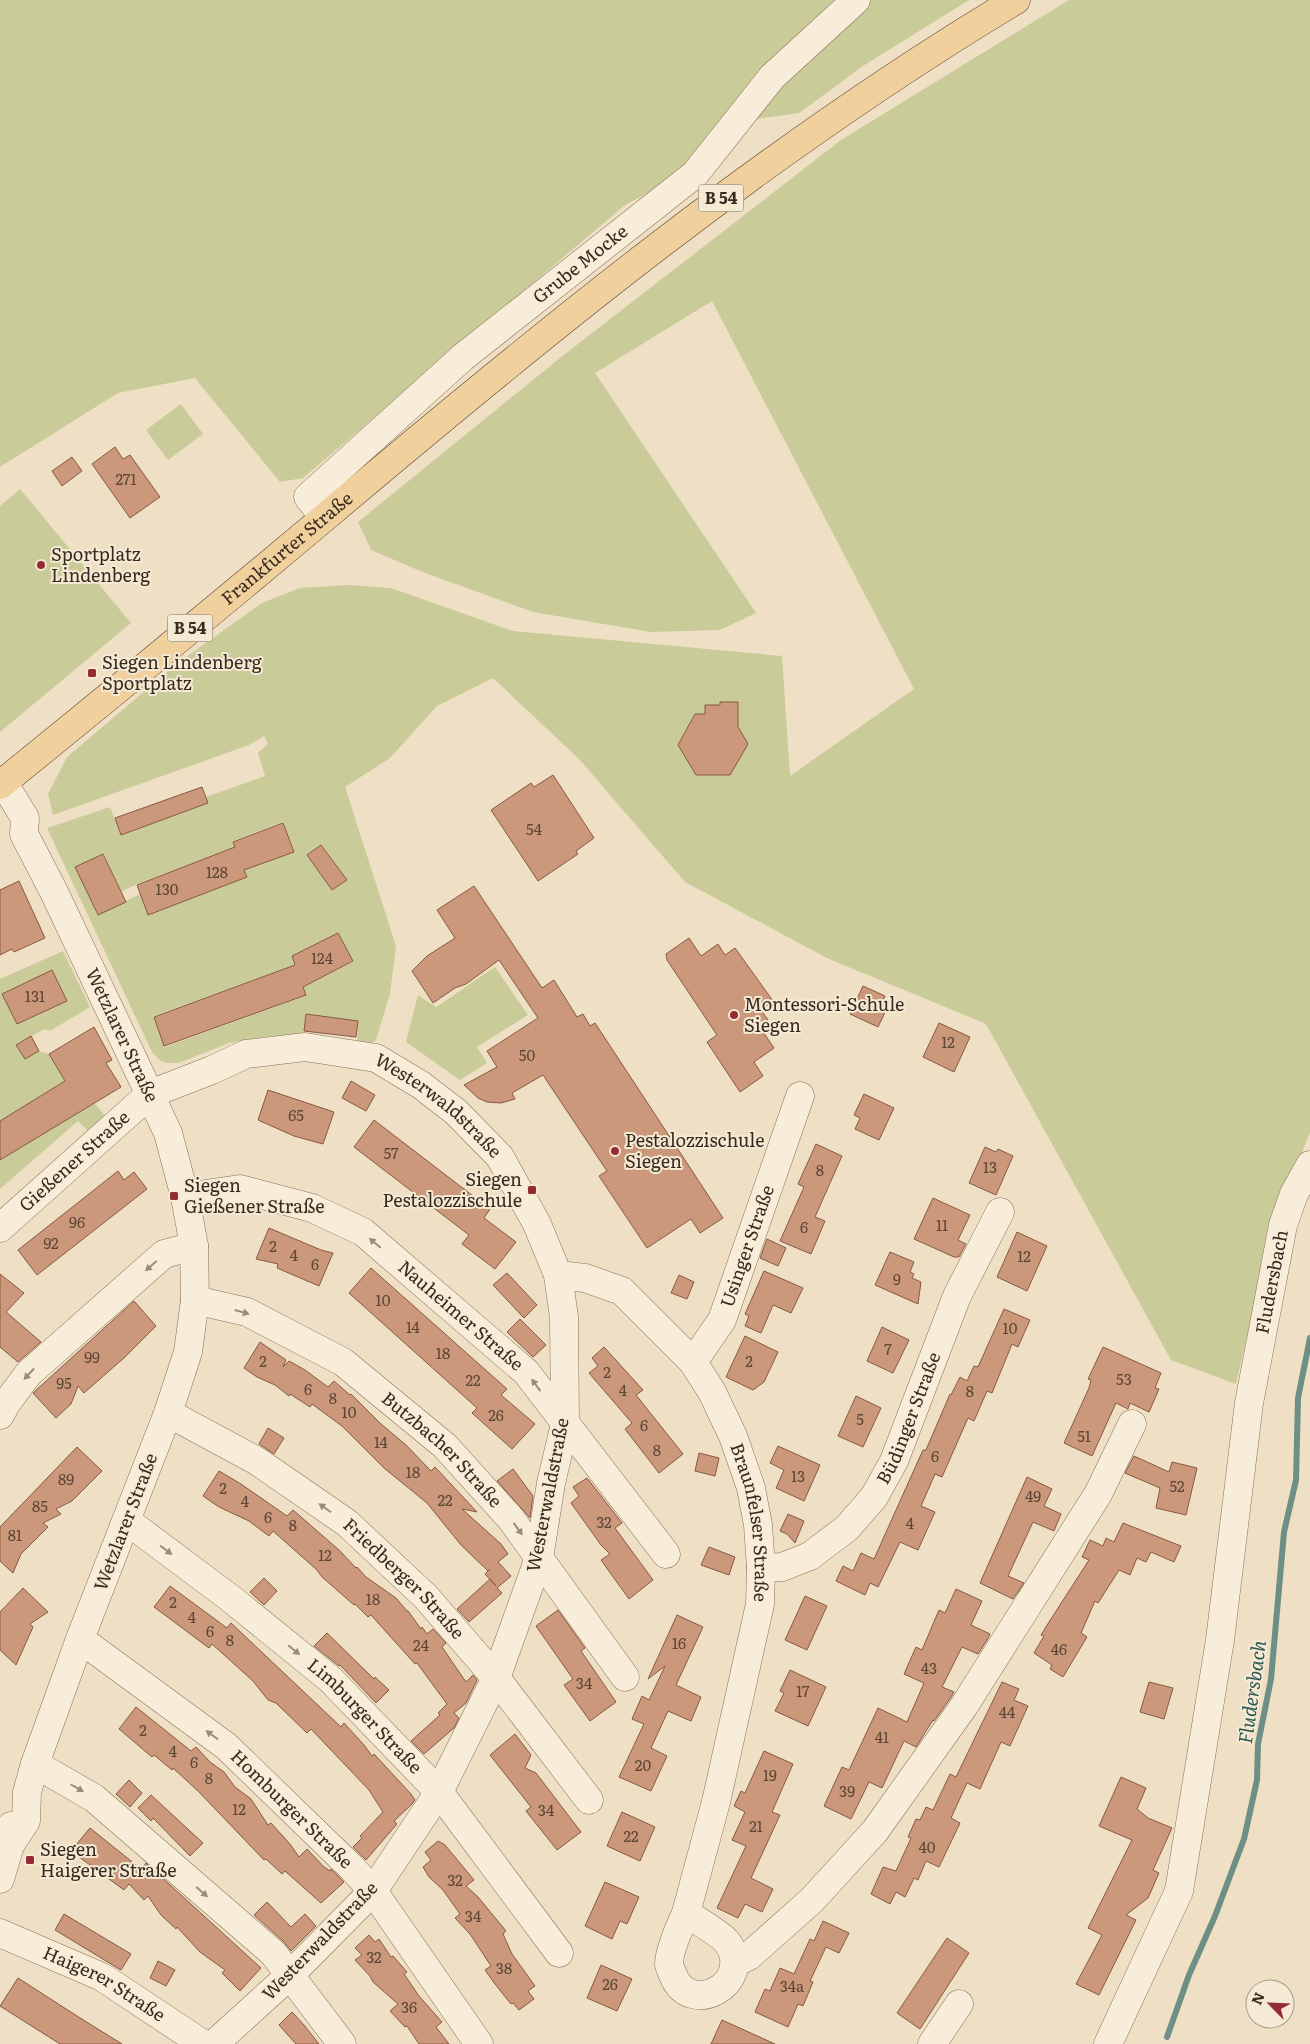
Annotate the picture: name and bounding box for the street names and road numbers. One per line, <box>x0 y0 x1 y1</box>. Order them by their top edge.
road number: B 54 <box>698 184 744 212</box>
street label: Grube Mocke <box>526 217 633 309</box>
street label: Frankfurter Straße <box>215 484 358 611</box>
road number: B 54 <box>168 614 212 641</box>
street label: Wetzlarer Straße <box>80 963 166 1106</box>
street label: Westerwaldstraße <box>370 1045 509 1163</box>
street label: Gießener Straße <box>12 1103 135 1217</box>
street label: Usinger Straße <box>712 1181 780 1311</box>
street label: Fludersbach <box>1247 1227 1294 1336</box>
street label: Nauheimer Straße <box>393 1253 530 1376</box>
street label: Büdinger Straße <box>869 1348 946 1489</box>
street label: Butzbacher Straße <box>376 1384 509 1513</box>
street label: Westerwaldstraße <box>518 1415 575 1574</box>
street label: Braunfelser Straße <box>724 1439 776 1602</box>
street label: Wetzlarer Straße <box>86 1449 163 1594</box>
street label: Friedberger Straße <box>338 1511 472 1645</box>
street label: Limburger Straße <box>302 1651 429 1779</box>
street label: Homburger Straße <box>225 1742 360 1874</box>
street label: Westerwaldstraße <box>255 1874 383 2006</box>
street label: Haigerer Straße <box>39 1938 171 2027</box>

